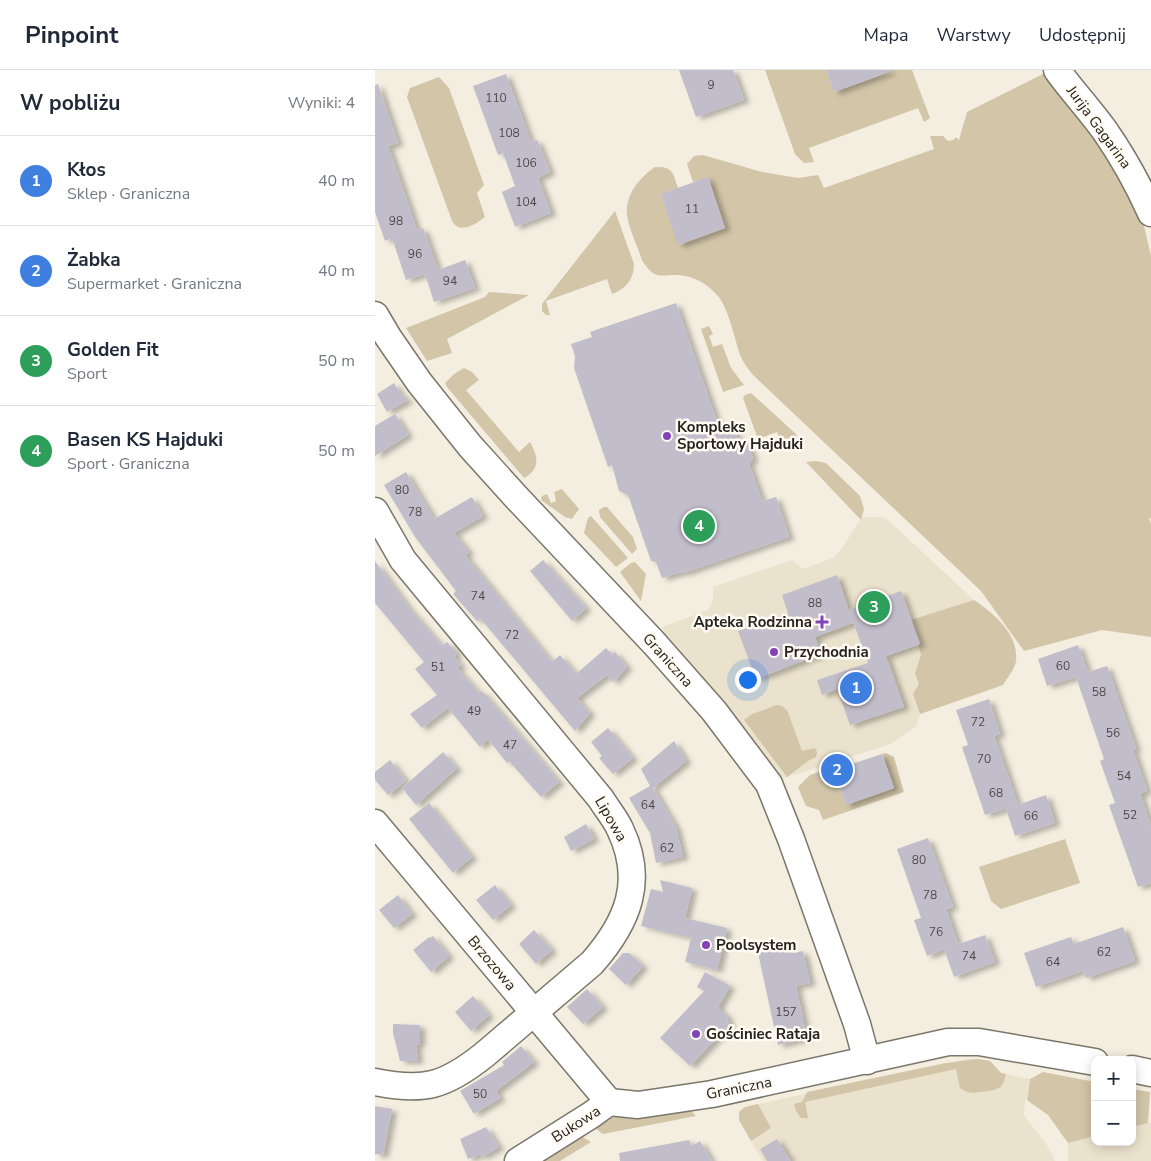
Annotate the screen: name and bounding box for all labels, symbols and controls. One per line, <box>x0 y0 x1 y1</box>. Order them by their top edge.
text: Pinpoint <box>25 19 118 51</box>
text: Mapa <box>864 23 908 47</box>
text: Warstwy <box>936 23 1011 47</box>
text: Udostępnij <box>1039 23 1126 47</box>
house number: 9 <box>707 77 715 93</box>
street label: Jurija Gagarina <box>1061 81 1136 173</box>
text: W pobliżu <box>20 89 121 117</box>
house number: 110 <box>485 90 507 106</box>
text: Wyniki: 4 <box>288 92 355 114</box>
house number: 108 <box>498 125 520 141</box>
house number: 106 <box>515 155 537 171</box>
text: Kłos <box>67 157 106 183</box>
text: 1 <box>31 170 41 192</box>
text: 40 m <box>318 170 355 192</box>
text: Sklep · Graniczna <box>67 183 190 205</box>
house number: 104 <box>515 194 537 210</box>
house number: 11 <box>685 201 699 217</box>
house number: 98 <box>389 213 403 229</box>
house number: 96 <box>408 246 422 262</box>
text: Żabka <box>67 247 121 273</box>
text: 2 <box>31 260 41 282</box>
text: 40 m <box>318 260 355 282</box>
text: Supermarket · Graniczna <box>67 273 242 295</box>
house number: 94 <box>443 273 457 289</box>
text: Golden Fit <box>67 337 159 363</box>
text: 3 <box>31 350 41 372</box>
text: 50 m <box>318 350 355 372</box>
text: Sport <box>67 363 107 385</box>
place label: Kompleks Sportowy Hajduki <box>677 417 803 454</box>
text: Basen KS Hajduki <box>67 427 223 453</box>
marker: Kompleks Sportowy Hajduki <box>661 430 673 442</box>
text: 4 <box>31 440 41 462</box>
text: 50 m <box>318 440 355 462</box>
text: Sport · Graniczna <box>67 453 190 475</box>
house number: 80 <box>395 482 409 498</box>
house number: 78 <box>408 504 422 520</box>
pin: 4 <box>683 507 715 545</box>
house number: 74 <box>471 588 485 604</box>
pin: 3 <box>858 588 890 626</box>
house number: 88 <box>808 595 822 611</box>
place label: Apteka Rodzinna <box>693 612 812 632</box>
marker: Apteka Rodzinna <box>816 616 828 628</box>
house number: 72 <box>505 627 519 643</box>
street label: Graniczna <box>638 629 698 691</box>
place label: Przychodnia <box>784 642 869 662</box>
marker: Przychodnia <box>768 646 780 658</box>
house number: 60 <box>1056 658 1070 674</box>
house number: 51 <box>431 659 445 675</box>
your location <box>735 667 761 693</box>
pin: 1 <box>840 669 872 707</box>
house number: 58 <box>1092 684 1106 700</box>
house number: 49 <box>467 703 481 719</box>
house number: 72 <box>971 714 985 730</box>
house number: 56 <box>1106 725 1120 741</box>
house number: 47 <box>503 737 517 753</box>
pin: 2 <box>821 751 853 789</box>
house number: 70 <box>977 751 991 767</box>
house number: 54 <box>1117 768 1131 784</box>
house number: 68 <box>989 785 1003 801</box>
street label: Lipowa <box>590 793 632 845</box>
house number: 64 <box>641 797 655 813</box>
house number: 52 <box>1123 807 1137 823</box>
house number: 66 <box>1024 808 1038 824</box>
house number: 62 <box>660 840 674 856</box>
house number: 80 <box>912 852 926 868</box>
house number: 78 <box>923 887 937 903</box>
house number: 76 <box>929 924 943 940</box>
street label: Brzozowa <box>463 931 521 995</box>
place label: Poolsystem <box>716 935 797 955</box>
marker: Poolsystem <box>700 939 712 951</box>
house number: 62 <box>1097 944 1111 960</box>
house number: 74 <box>962 948 976 964</box>
house number: 64 <box>1046 954 1060 970</box>
house number: 157 <box>775 1004 797 1020</box>
place label: Gościniec Rataja <box>706 1024 820 1044</box>
marker: Gościniec Rataja <box>690 1028 702 1040</box>
map controls <box>1091 1056 1136 1146</box>
button: + <box>1091 1056 1136 1101</box>
street label: Graniczna <box>704 1072 774 1104</box>
house number: 50 <box>473 1086 487 1102</box>
street label: Bukowa <box>548 1101 604 1147</box>
button: − <box>1091 1101 1136 1146</box>

